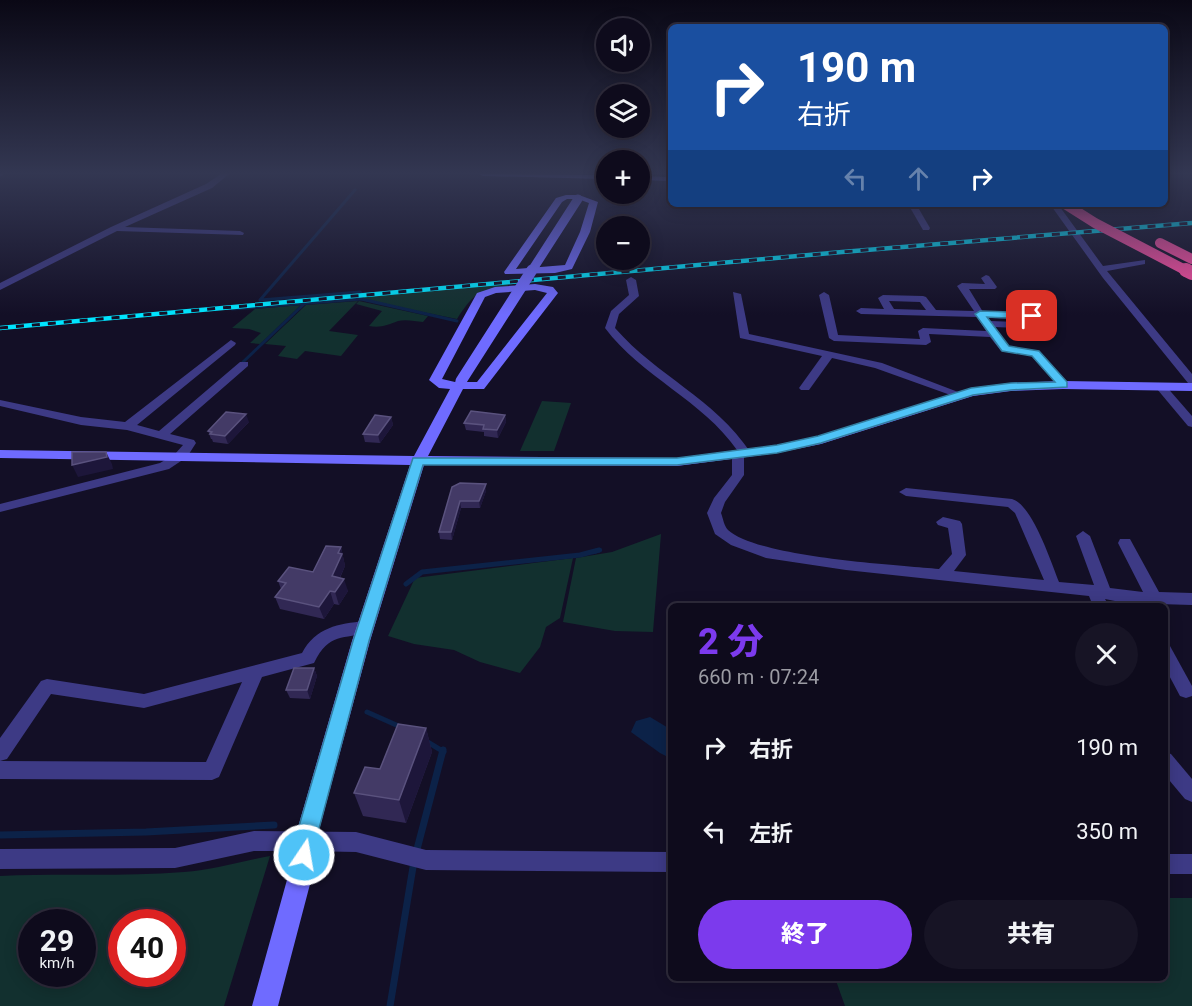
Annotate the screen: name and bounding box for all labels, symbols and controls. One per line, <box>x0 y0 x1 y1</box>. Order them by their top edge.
map controls <box>596 18 650 270</box>
button: sound <box>596 18 650 72</box>
text: 190 m <box>797 43 916 92</box>
icon: right <box>698 48 776 126</box>
button: layers <box>596 84 650 138</box>
text: 右折 <box>797 99 851 131</box>
button: + <box>596 150 650 204</box>
icon: left <box>839 162 872 195</box>
icon: ahead <box>902 162 935 195</box>
icon: right <box>965 162 998 195</box>
button: − <box>596 216 650 270</box>
pin <box>1006 290 1057 341</box>
icon: arrive <box>1015 299 1048 332</box>
text: 2 分 <box>698 621 764 663</box>
button: close <box>1075 623 1138 686</box>
text: 660 m · 07:24 <box>698 665 819 689</box>
icon: right <box>698 731 731 764</box>
text: 190 m <box>1076 735 1138 760</box>
text: 右折 <box>749 737 793 762</box>
icon: left <box>698 815 731 848</box>
text: 350 m <box>1076 819 1138 844</box>
text: 左折 <box>749 821 793 846</box>
position arrow <box>272 823 336 887</box>
button: 終了 <box>698 900 912 969</box>
button: 共有 <box>924 900 1138 969</box>
speed limit sign: 40 <box>108 909 186 987</box>
text: 29 <box>40 923 74 958</box>
text: km/h <box>39 954 75 972</box>

